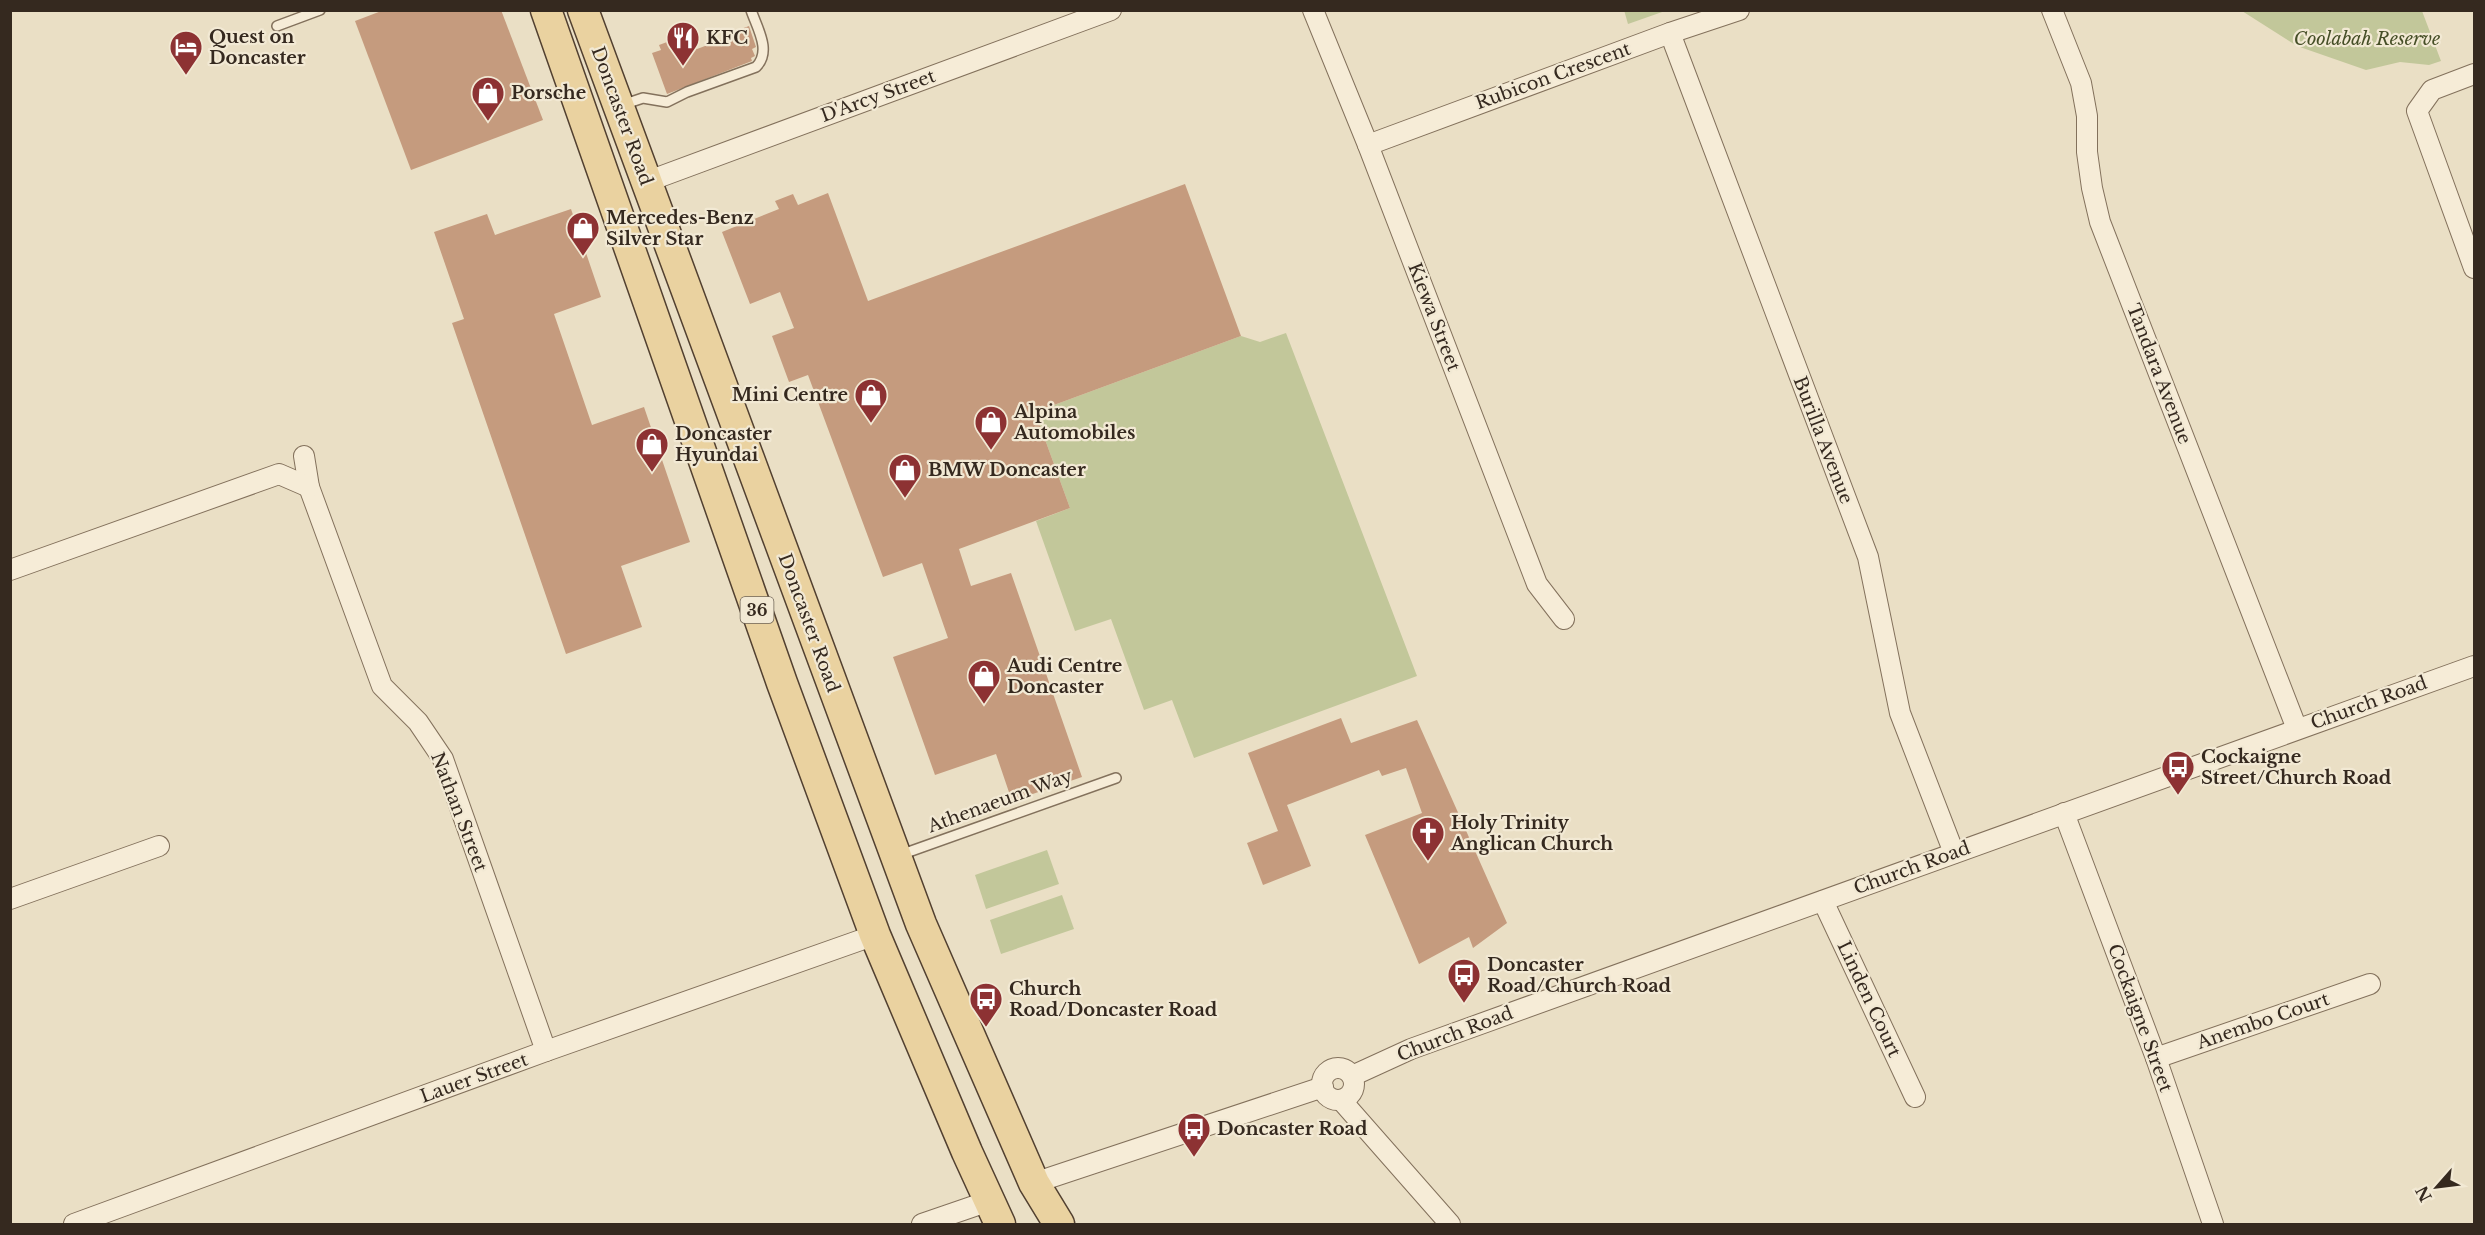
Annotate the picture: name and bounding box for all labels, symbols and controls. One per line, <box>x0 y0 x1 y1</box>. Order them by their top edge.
restaurant icon: KFC <box>665 20 701 67</box>
place label: Quest on Doncaster <box>209 26 306 69</box>
place label: KFC <box>706 27 748 49</box>
park label: Coolabah Reserve <box>2294 28 2440 50</box>
hotel icon: Quest on Doncaster <box>168 29 204 76</box>
street label: Rubicon Crescent <box>1472 38 1634 114</box>
street label: Doncaster Road <box>587 44 657 188</box>
street label: D'Arcy Street <box>818 65 939 127</box>
shop icon: Porsche <box>470 75 506 122</box>
place label: Porsche <box>511 82 586 104</box>
place label: Mercedes-Benz Silver Star <box>606 207 754 250</box>
shop icon: Mercedes-Benz Silver Star <box>565 210 601 257</box>
street label: Kiewa Street <box>1403 260 1465 375</box>
street label: Tandara Avenue <box>2122 301 2196 447</box>
street label: Burilla Avenue <box>1789 373 1857 507</box>
shop icon: Mini Centre <box>853 377 889 424</box>
place label: Mini Centre <box>732 384 848 406</box>
place label: Alpina Automobiles <box>1013 401 1135 444</box>
shop icon: Alpina Automobiles <box>973 404 1009 451</box>
place label: Doncaster Hyundai <box>675 423 772 466</box>
shop icon: Doncaster Hyundai <box>634 426 670 473</box>
shop icon: BMW Doncaster <box>887 452 923 499</box>
place label: BMW Doncaster <box>928 459 1086 481</box>
street label: Doncaster Road <box>774 551 844 695</box>
road number: 36 <box>740 597 774 623</box>
place label: Audi Centre Doncaster <box>1006 655 1122 698</box>
shop icon: Audi Centre Doncaster <box>966 658 1002 705</box>
street label: Church Road <box>2308 672 2430 734</box>
place label: Cockaigne Street/Church Road <box>2201 746 2392 789</box>
street label: Nathan Street <box>426 749 492 875</box>
bus stop icon: Cockaigne Street/Church Road <box>2160 749 2196 796</box>
street label: Athenaeum Way <box>924 764 1076 838</box>
place label: Holy Trinity Anglican Church <box>1450 812 1613 855</box>
church icon: Holy Trinity Anglican Church <box>1410 815 1446 862</box>
street label: Church Road <box>1851 837 1973 899</box>
street label: Linden Court <box>1833 938 1906 1061</box>
street label: Cockaigne Street <box>2103 941 2177 1095</box>
place label: Doncaster Road/Church Road <box>1487 954 1672 997</box>
bus stop icon: Doncaster Road/Church Road <box>1446 957 1482 1004</box>
place label: Church Road/Doncaster Road <box>1009 978 1218 1021</box>
bus stop icon: Church Road/Doncaster Road <box>968 981 1004 1028</box>
street label: Anembo Court <box>2193 988 2332 1054</box>
street label: Church Road <box>1394 1002 1516 1066</box>
street label: Lauer Street <box>417 1048 531 1108</box>
bus stop icon: Doncaster Road <box>1176 1111 1212 1158</box>
place label: Doncaster Road <box>1217 1118 1368 1140</box>
north arrow <box>2407 1157 2467 1217</box>
text: N <box>2411 1183 2436 1205</box>

